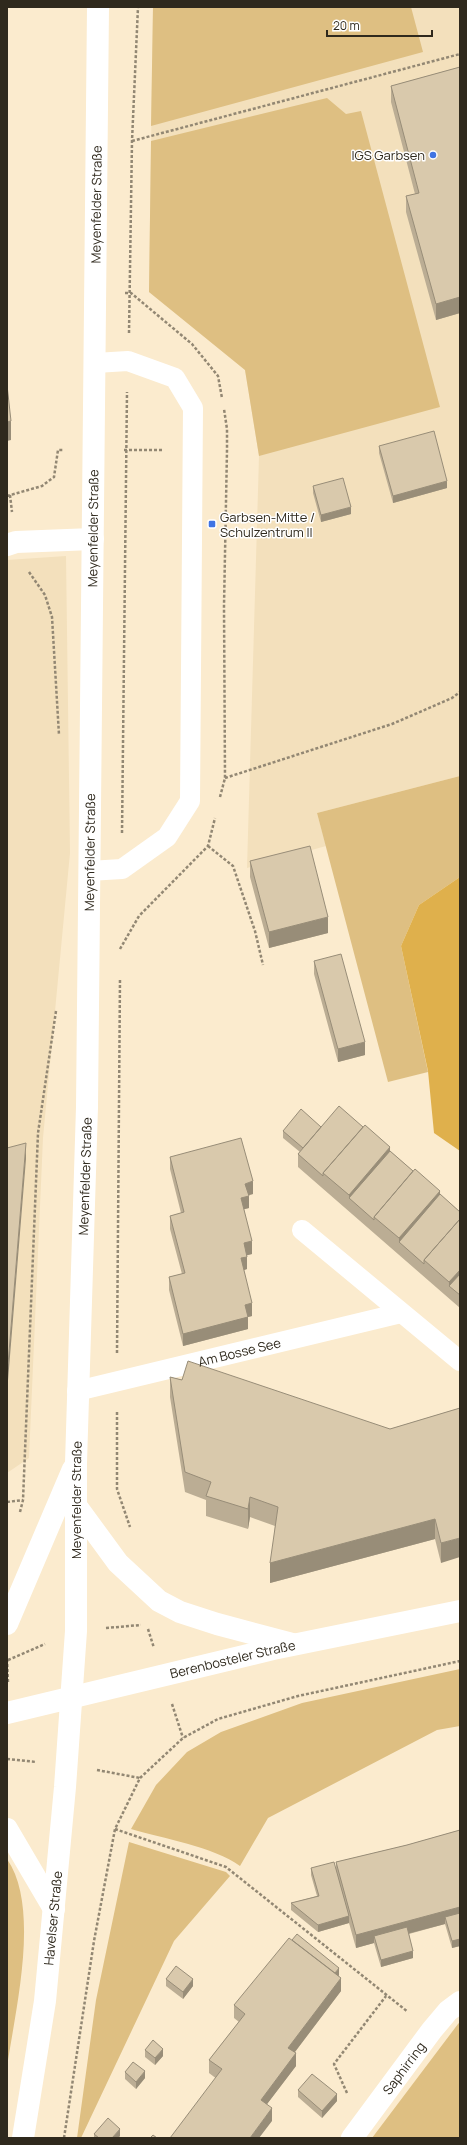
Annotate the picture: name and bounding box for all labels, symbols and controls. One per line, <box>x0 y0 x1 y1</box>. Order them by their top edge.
scale bar <box>327 12 432 38</box>
text: 20 m <box>333 17 360 34</box>
street label: Meyenfelder Straße <box>86 145 106 263</box>
place label: IGS Garbsen <box>352 146 425 164</box>
marker: IGS Garbsen <box>428 150 438 160</box>
street label: Meyenfelder Straße <box>83 469 102 587</box>
place label: Garbsen-Mitte / Schulzentrum II <box>220 508 315 541</box>
marker: Garbsen-Mitte / Schulzentrum II <box>207 519 217 529</box>
street label: Meyenfelder Straße <box>80 793 99 911</box>
street label: Meyenfelder Straße <box>74 1117 96 1236</box>
street label: Am Bosse See <box>196 1333 283 1371</box>
street label: Meyenfelder Straße <box>67 1440 86 1559</box>
street label: Berenbosteler Straße <box>168 1636 297 1682</box>
street label: Havelser Straße <box>39 1870 66 1966</box>
street label: Saphirring <box>378 2038 429 2098</box>

